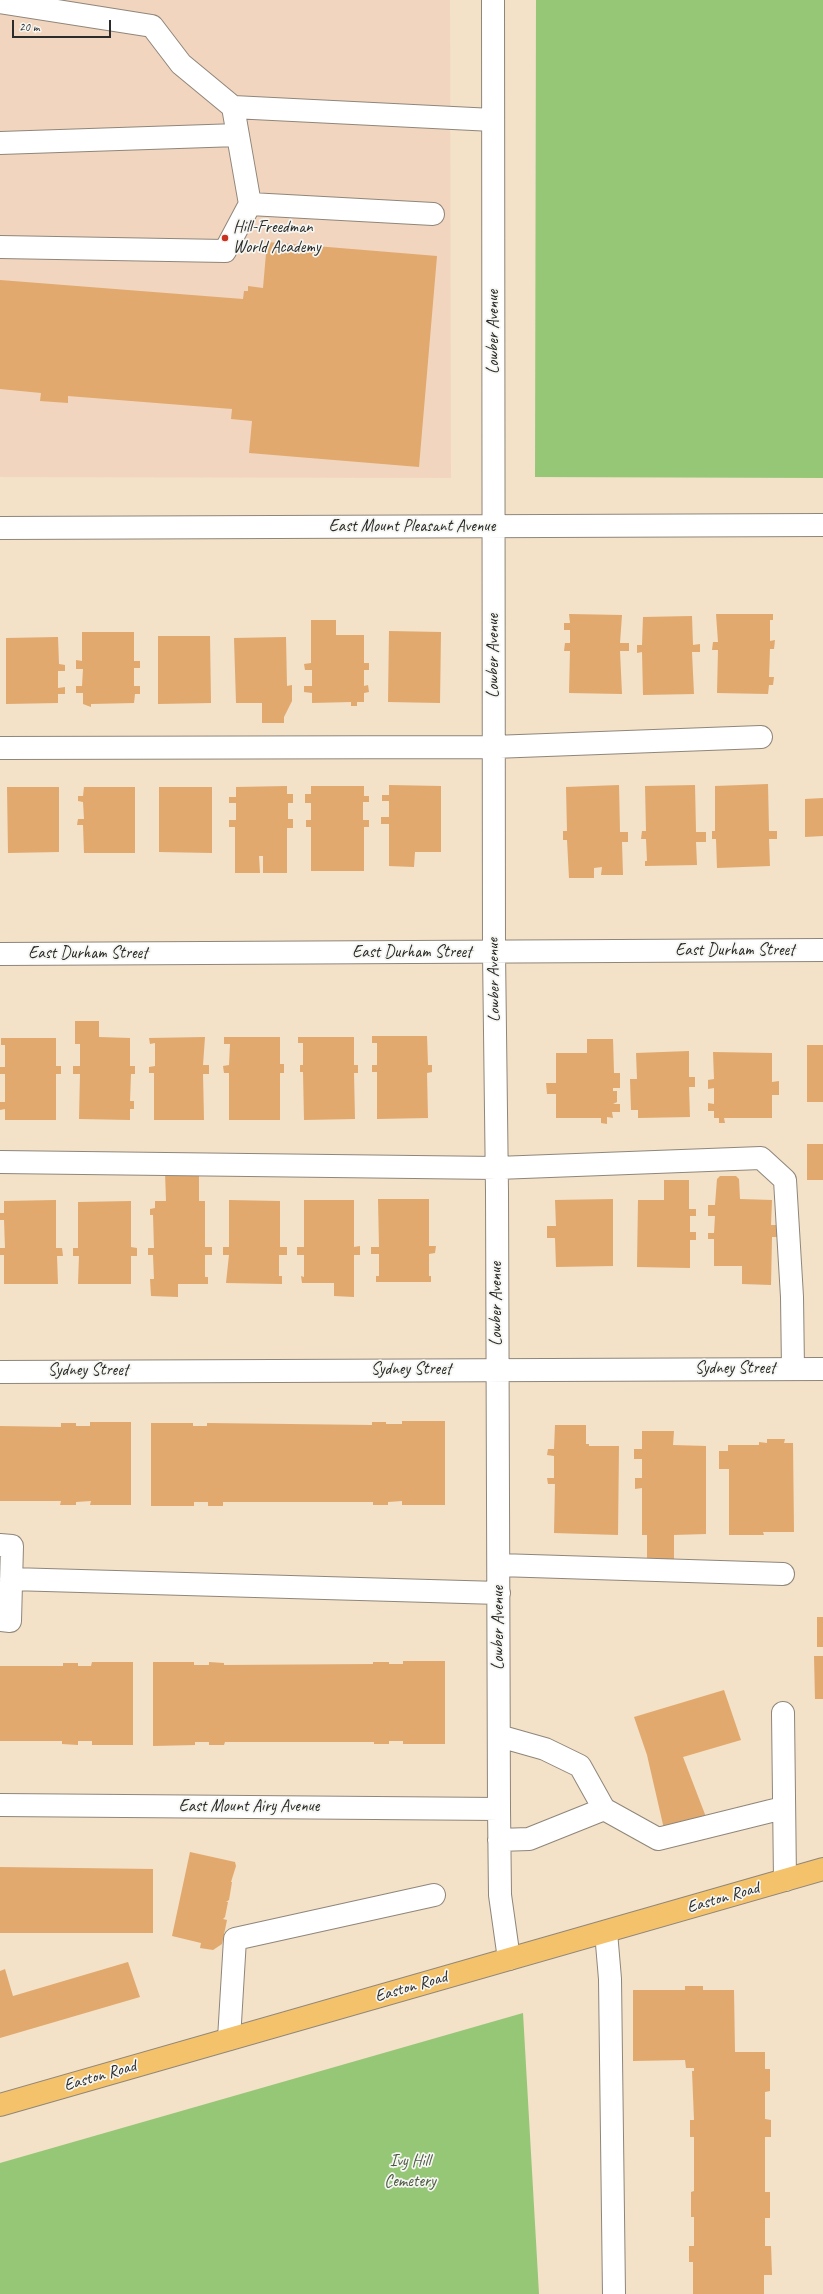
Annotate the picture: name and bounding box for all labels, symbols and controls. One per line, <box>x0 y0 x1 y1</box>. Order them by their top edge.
scale bar <box>14 12 113 38</box>
text: 20 m <box>19 19 39 35</box>
place label: Hill-Freedman World Academy <box>233 218 321 258</box>
marker: Hill-Freedman World Academy <box>220 233 230 243</box>
street label: Lowber Avenue <box>484 290 504 374</box>
street label: East Mount Pleasant Avenue <box>329 517 495 537</box>
street label: Lowber Avenue <box>484 614 504 698</box>
street label: Lowber Avenue <box>483 938 505 1022</box>
street label: East Durham Street <box>675 941 795 961</box>
street label: East Durham Street <box>352 943 472 963</box>
street label: East Durham Street <box>28 944 148 964</box>
street label: Lowber Avenue <box>487 1262 507 1346</box>
street label: Sydney Street <box>695 1359 775 1379</box>
street label: Sydney Street <box>371 1360 451 1380</box>
street label: Sydney Street <box>48 1361 128 1381</box>
street label: Lowber Avenue <box>489 1586 509 1670</box>
street label: East Mount Airy Avenue <box>179 1797 319 1817</box>
street label: Easton Road <box>685 1878 761 1918</box>
street label: Easton Road <box>373 1967 449 2007</box>
street label: Easton Road <box>62 2056 138 2096</box>
park label: Ivy Hill Cemetery <box>384 2152 436 2192</box>

